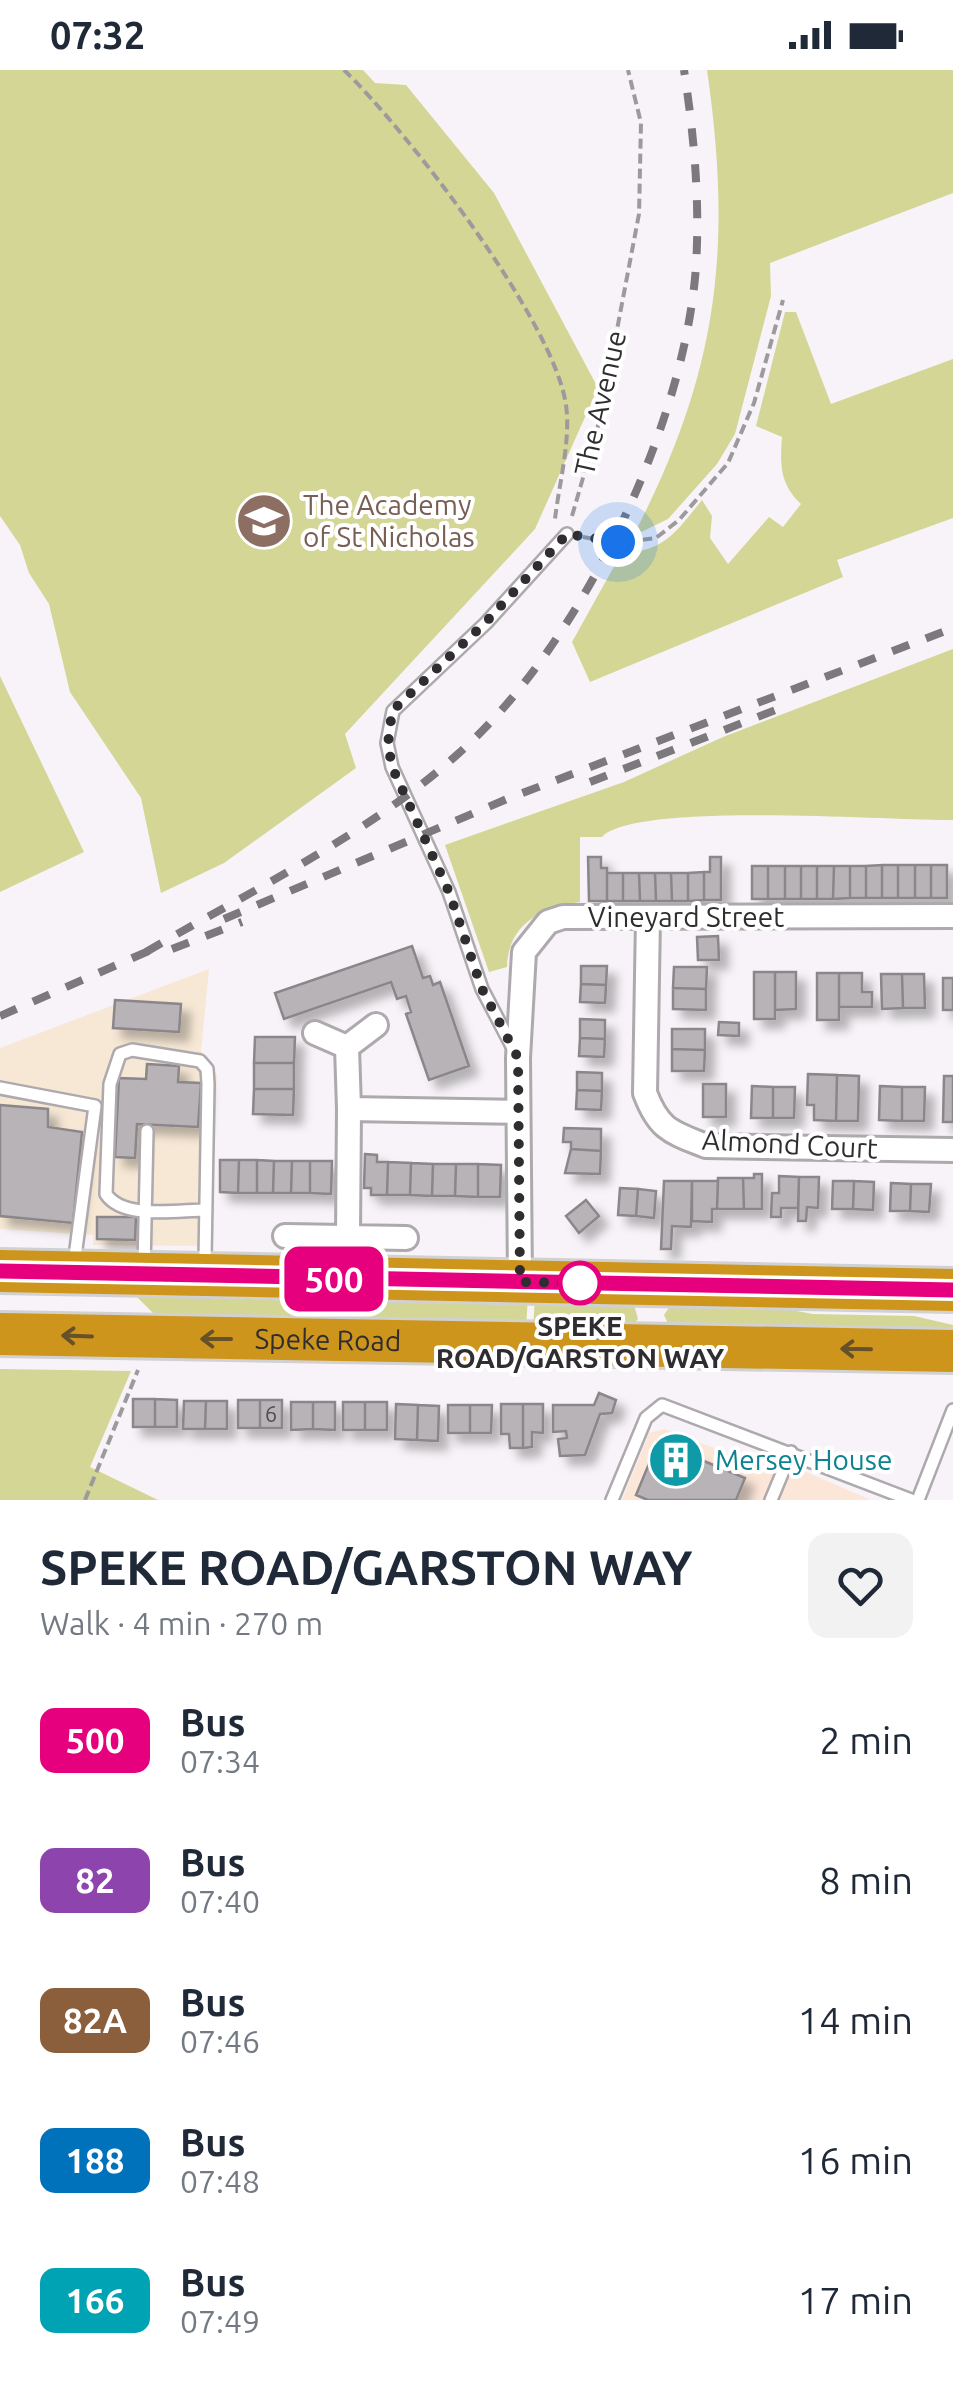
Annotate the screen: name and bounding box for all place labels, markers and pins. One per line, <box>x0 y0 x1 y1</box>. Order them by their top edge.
place label: The Academy of St Nicholas <box>303 489 475 552</box>
school or university icon: The Academy of St Nicholas <box>234 491 294 551</box>
marker: SPEKE ROAD/GARSTON WAY <box>559 1262 601 1304</box>
place label: SPEKE ROAD/GARSTON WAY <box>436 1310 724 1373</box>
building icon: Mersey House <box>646 1430 706 1490</box>
place label: Mersey House <box>715 1444 892 1475</box>

